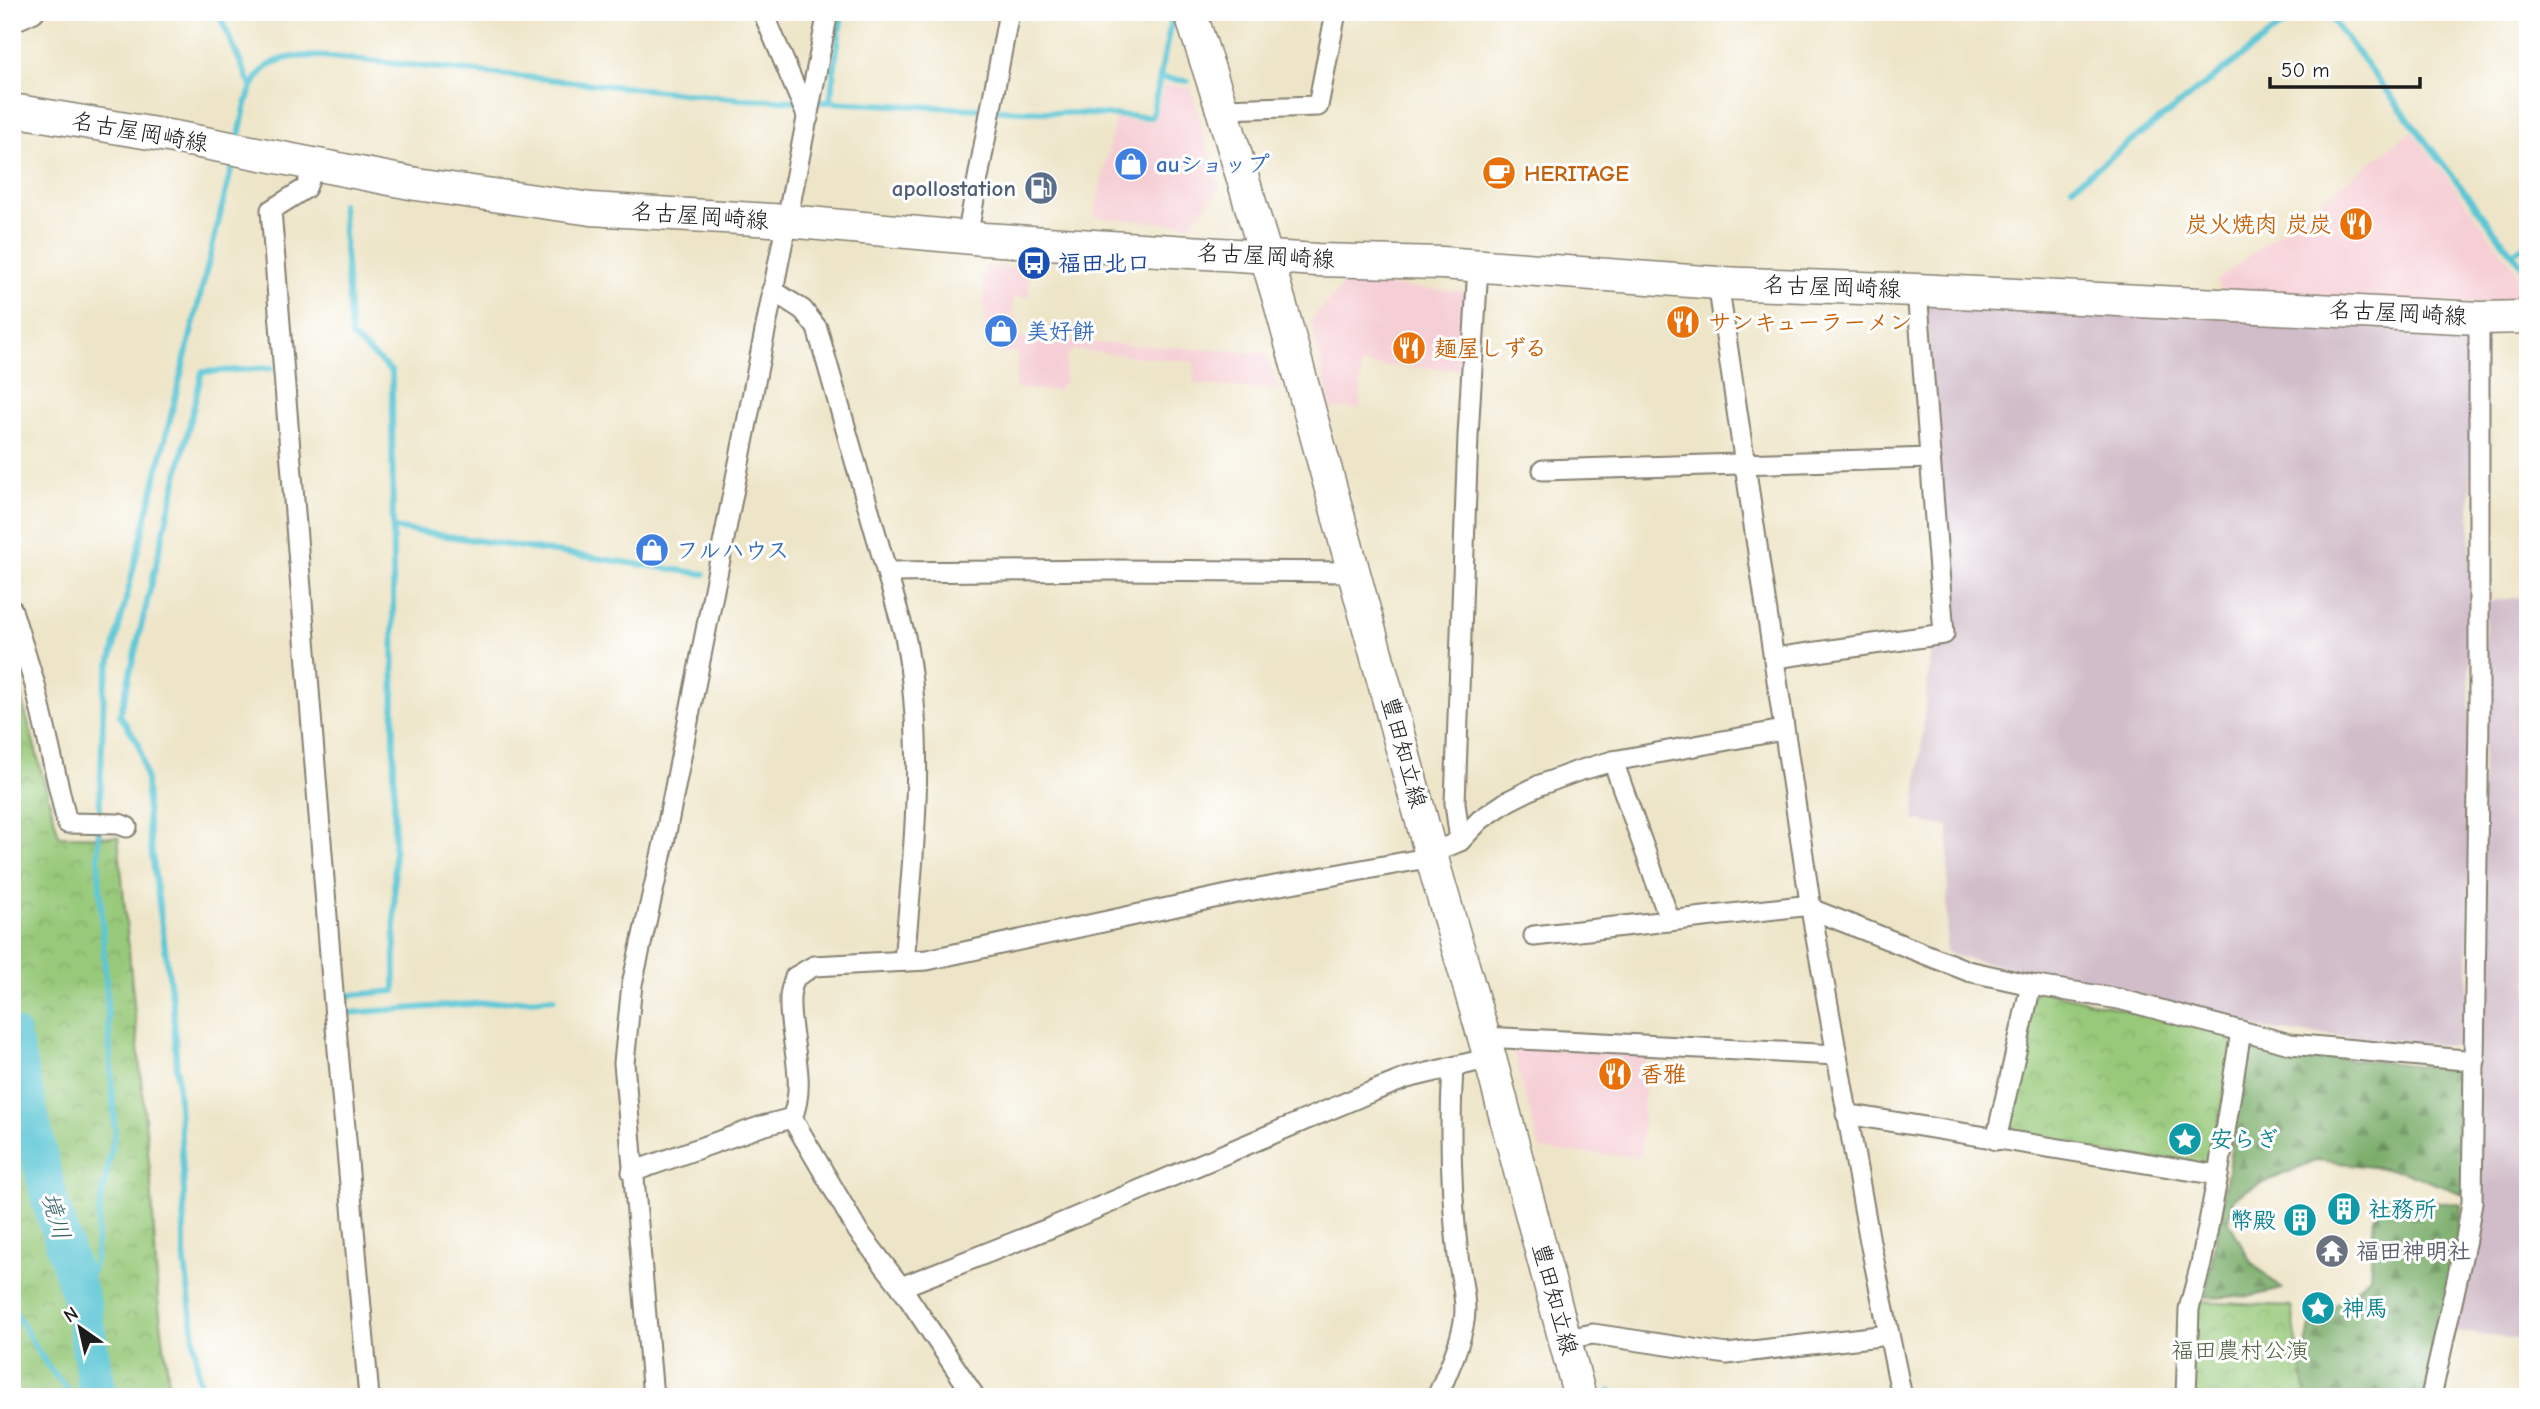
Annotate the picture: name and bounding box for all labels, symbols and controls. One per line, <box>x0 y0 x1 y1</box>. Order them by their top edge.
scale bar <box>2270 46 2421 90</box>
text: 50 m <box>2281 58 2330 82</box>
street label: 名古屋岡崎線 <box>70 107 210 157</box>
shop icon: auショップ <box>1112 145 1150 183</box>
place label: auショップ <box>1156 151 1270 178</box>
cafe icon: HERITAGE <box>1480 154 1518 192</box>
place label: HERITAGE <box>1524 160 1629 187</box>
fuel station icon: apollostation <box>1022 169 1060 207</box>
place label: apollostation <box>892 175 1016 202</box>
street label: 名古屋岡崎線 <box>630 198 770 234</box>
restaurant icon: 炭火焼肉 炭炭 <box>2337 205 2375 243</box>
place label: 炭火焼肉 炭炭 <box>2186 211 2332 238</box>
street label: 名古屋岡崎線 <box>1196 239 1336 273</box>
bus stop icon: 福田北口 <box>1015 244 1053 282</box>
place label: 福田北口 <box>1058 250 1150 277</box>
street label: 名古屋岡崎線 <box>1763 271 1901 303</box>
street label: 名古屋岡崎線 <box>2328 296 2468 330</box>
restaurant icon: サンキューラーメン <box>1664 303 1702 341</box>
place label: サンキューラーメン <box>1708 309 1912 336</box>
shop icon: 美好餅 <box>982 312 1020 350</box>
place label: 美好餅 <box>1026 318 1095 345</box>
restaurant icon: 麺屋しずる <box>1390 329 1428 367</box>
place label: 麺屋しずる <box>1434 335 1548 362</box>
shop icon: フルハウス <box>633 531 671 569</box>
place label: フルハウス <box>676 537 789 564</box>
street label: 豊田知立線 <box>1376 693 1432 811</box>
restaurant icon: 香雅 <box>1596 1055 1634 1093</box>
place label: 香雅 <box>1640 1061 1686 1088</box>
place icon: 安らぎ <box>2166 1120 2204 1158</box>
place label: 安らぎ <box>2210 1126 2279 1153</box>
water label: 境川 <box>36 1189 76 1243</box>
building icon: 社務所 <box>2325 1190 2363 1228</box>
place label: 社務所 <box>2368 1196 2437 1223</box>
building icon: 幣殿 <box>2281 1201 2319 1239</box>
place label: 幣殿 <box>2230 1207 2276 1234</box>
temple icon: 福田神明社 <box>2313 1232 2351 1270</box>
place label: 福田神明社 <box>2356 1238 2471 1265</box>
street label: 豊田知立線 <box>1527 1240 1583 1358</box>
place icon: 神馬 <box>2299 1289 2337 1327</box>
north arrow <box>46 1294 116 1364</box>
place label: 神馬 <box>2342 1295 2388 1322</box>
text: N <box>60 1302 82 1327</box>
park label: 福田農村公演 <box>2171 1337 2309 1364</box>

